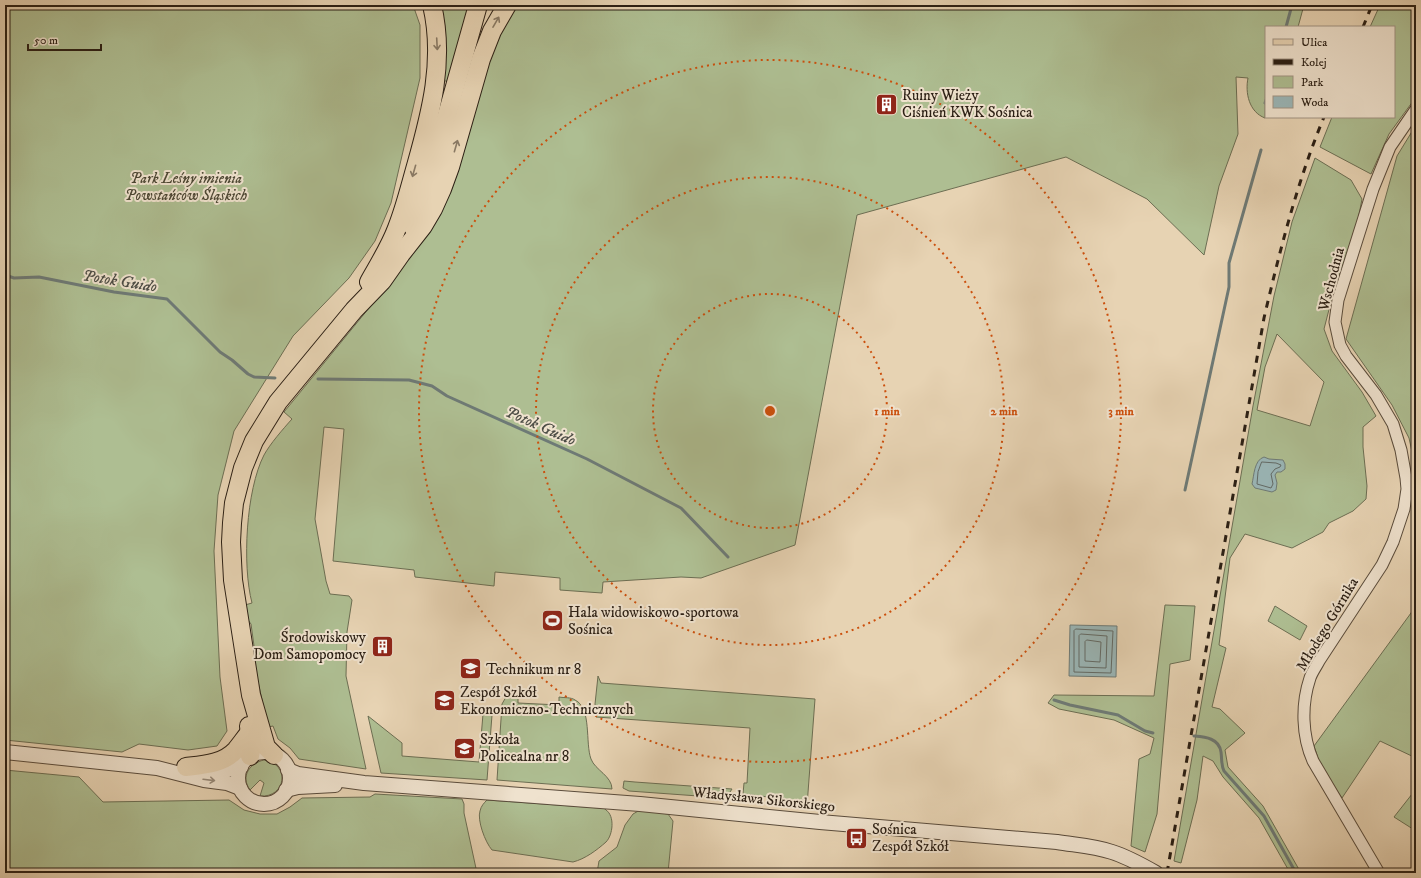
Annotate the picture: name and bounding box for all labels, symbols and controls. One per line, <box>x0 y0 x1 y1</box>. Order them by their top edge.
one-way arrow <box>493 16 501 28</box>
scale bar <box>28 26 101 52</box>
legend <box>1265 26 1395 118</box>
text: 50 m <box>34 33 58 48</box>
text: Ulica <box>1301 35 1328 50</box>
one-way arrow <box>433 37 440 50</box>
text: Kolej <box>1301 55 1327 70</box>
text: Park <box>1301 75 1323 90</box>
place label: Ruiny Wieży Ciśnień KWK Sośnica <box>902 86 1033 122</box>
building icon: Ruiny Wieży Ciśnień KWK Sośnica <box>874 91 900 117</box>
text: Woda <box>1300 95 1329 110</box>
one-way arrow <box>453 139 460 152</box>
one-way arrow <box>410 164 417 177</box>
park label: Park Leśny imienia Powstańców Śląskich <box>125 169 247 205</box>
street label: Wschodnia <box>1314 245 1349 314</box>
water label: Potok Guido <box>81 265 159 297</box>
water label: Potok Guido <box>502 402 579 450</box>
centre of rings <box>763 404 777 418</box>
text: 1 min <box>874 404 900 419</box>
text: 2 min <box>991 404 1018 419</box>
text: 3 min <box>1108 404 1134 419</box>
street label: Młodego Górnika <box>1292 573 1363 674</box>
place label: Hala widowiskowo-sportowa Sośnica <box>568 603 739 639</box>
sports icon: Hala widowiskowo-sportowa Sośnica <box>540 608 566 634</box>
place label: Środowiskowy Dom Samopomocy <box>253 627 367 664</box>
building icon: Środowiskowy Dom Samopomocy <box>369 633 395 659</box>
school or university icon: Technikum nr 8 <box>458 656 484 682</box>
place label: Technikum nr 8 <box>486 660 581 679</box>
place label: Zespół Szkół Ekonomiczno-Technicznych <box>460 683 634 719</box>
school or university icon: Zespół Szkół Ekonomiczno-Technicznych <box>432 688 458 714</box>
place label: Szkoła Policealna nr 8 <box>480 730 569 766</box>
school or university icon: Szkoła Policealna nr 8 <box>452 735 478 761</box>
one-way arrow <box>202 776 215 784</box>
street label: Władysława Sikorskiego <box>691 782 836 816</box>
place label: Sośnica Zespół Szkół <box>872 820 949 856</box>
bus stop icon: Sośnica Zespół Szkół <box>844 825 870 851</box>

